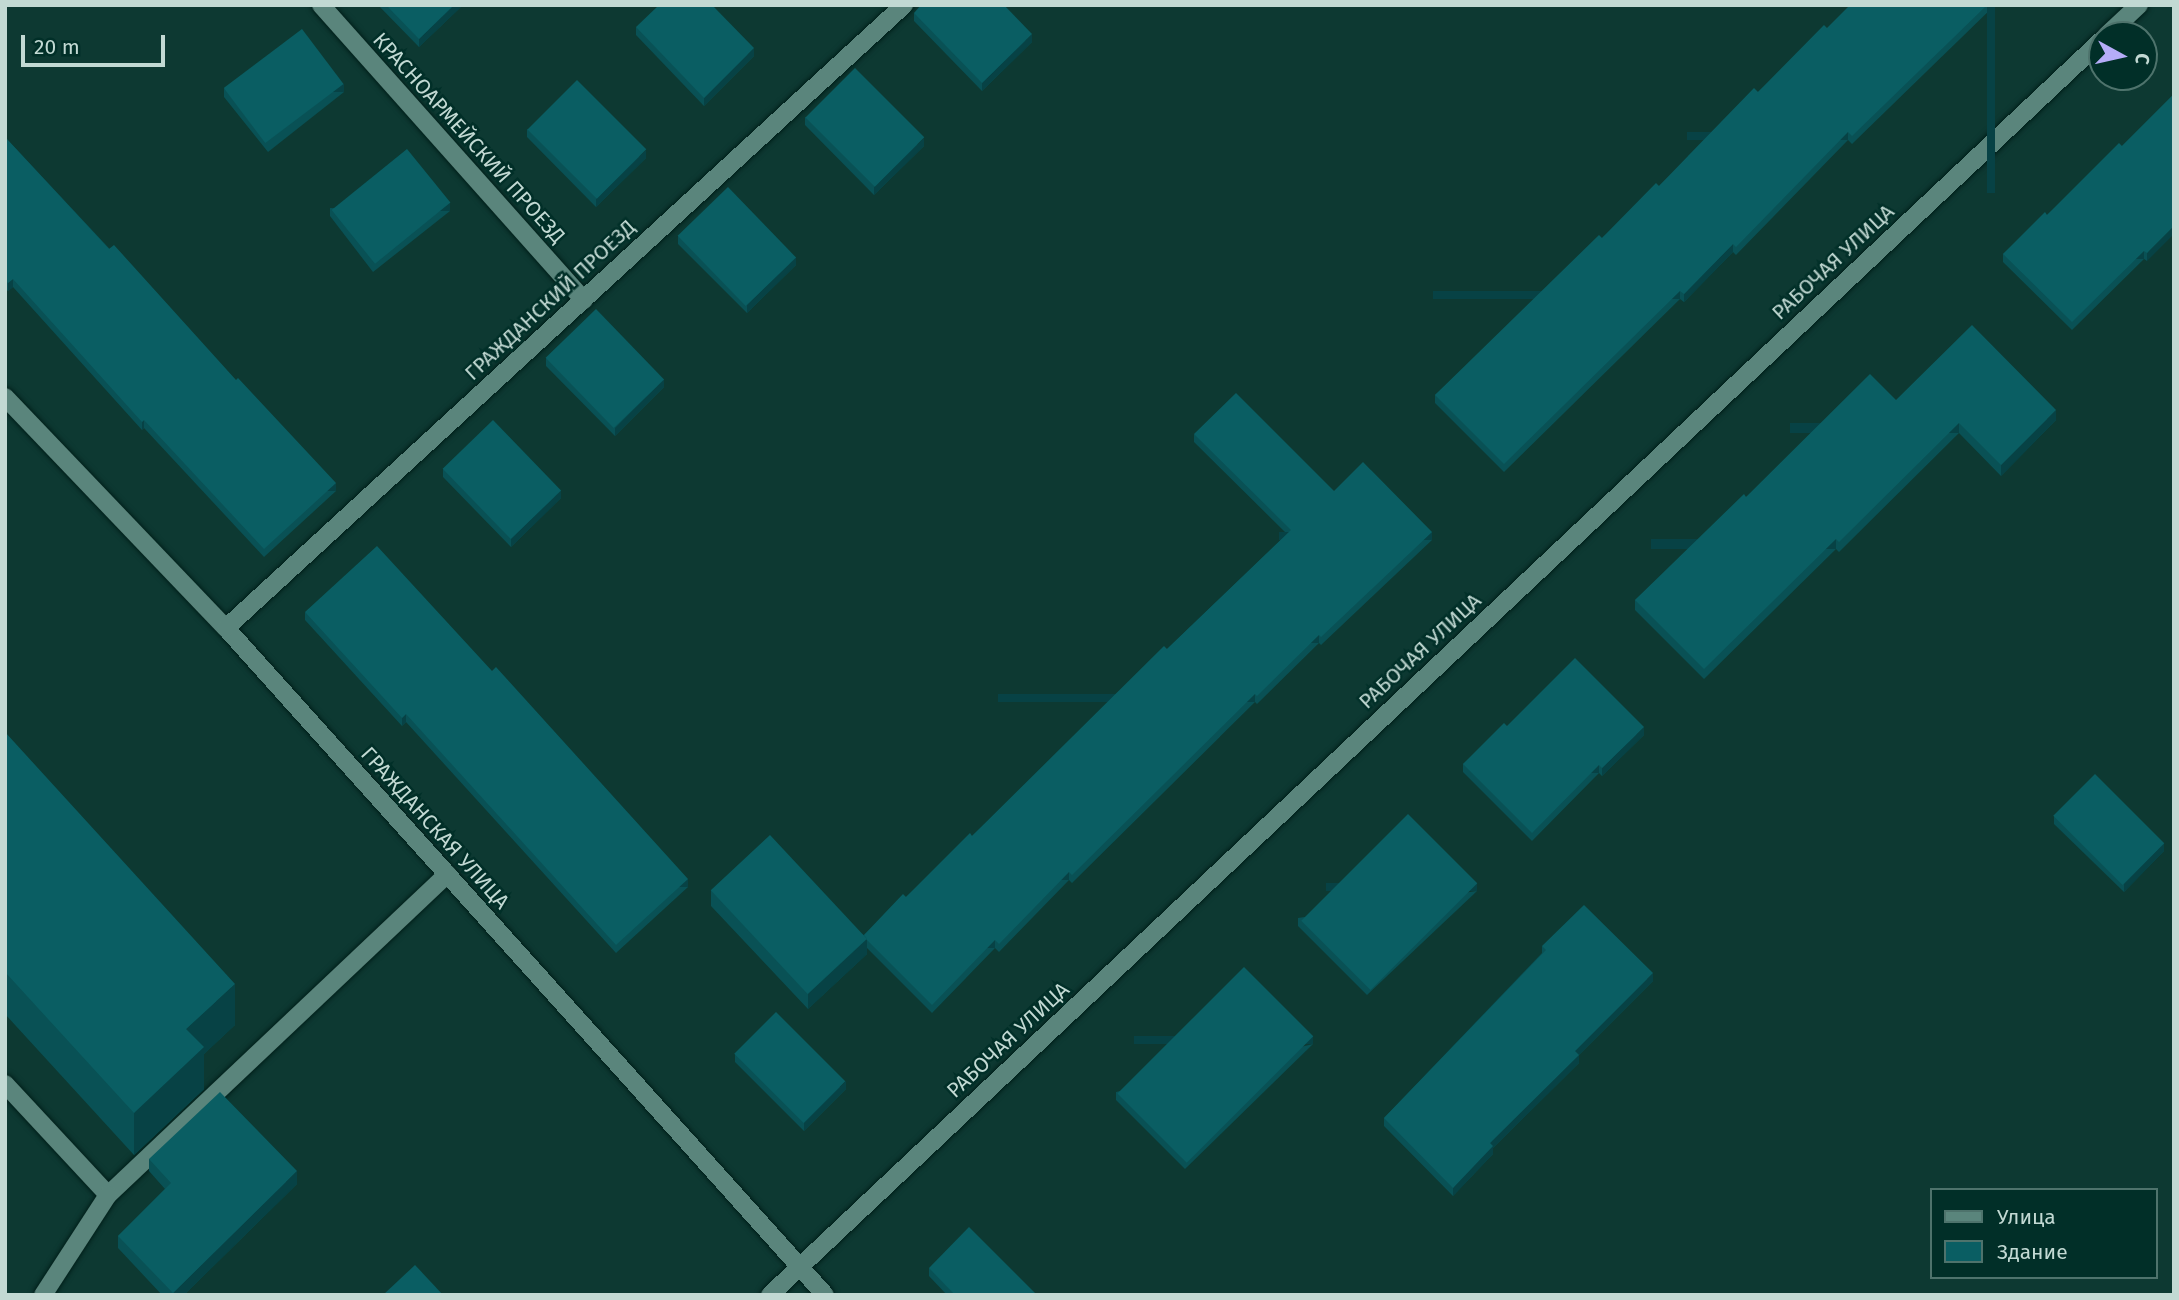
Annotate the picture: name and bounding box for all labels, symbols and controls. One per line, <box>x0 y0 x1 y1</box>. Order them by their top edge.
scale bar <box>24 21 168 65</box>
north arrow <box>2088 21 2158 91</box>
street label: КРАСНОАРМЕЙСКИЙ ПРОЕЗД <box>368 27 570 249</box>
text: 20 m <box>34 34 80 60</box>
text: С <box>2130 52 2154 66</box>
street label: РАБОЧАЯ УЛИЦА <box>1767 199 1899 325</box>
street label: ГРАЖДАНСКИЙ ПРОЕЗД <box>459 214 641 386</box>
street label: РАБОЧАЯ УЛИЦА <box>1354 588 1486 714</box>
street label: ГРАЖДАНСКАЯ УЛИЦА <box>356 742 514 914</box>
street label: РАБОЧАЯ УЛИЦА <box>942 977 1074 1103</box>
legend <box>1930 1188 2158 1279</box>
text: Улица <box>1997 1204 2056 1230</box>
text: Здание <box>1997 1239 2068 1265</box>

